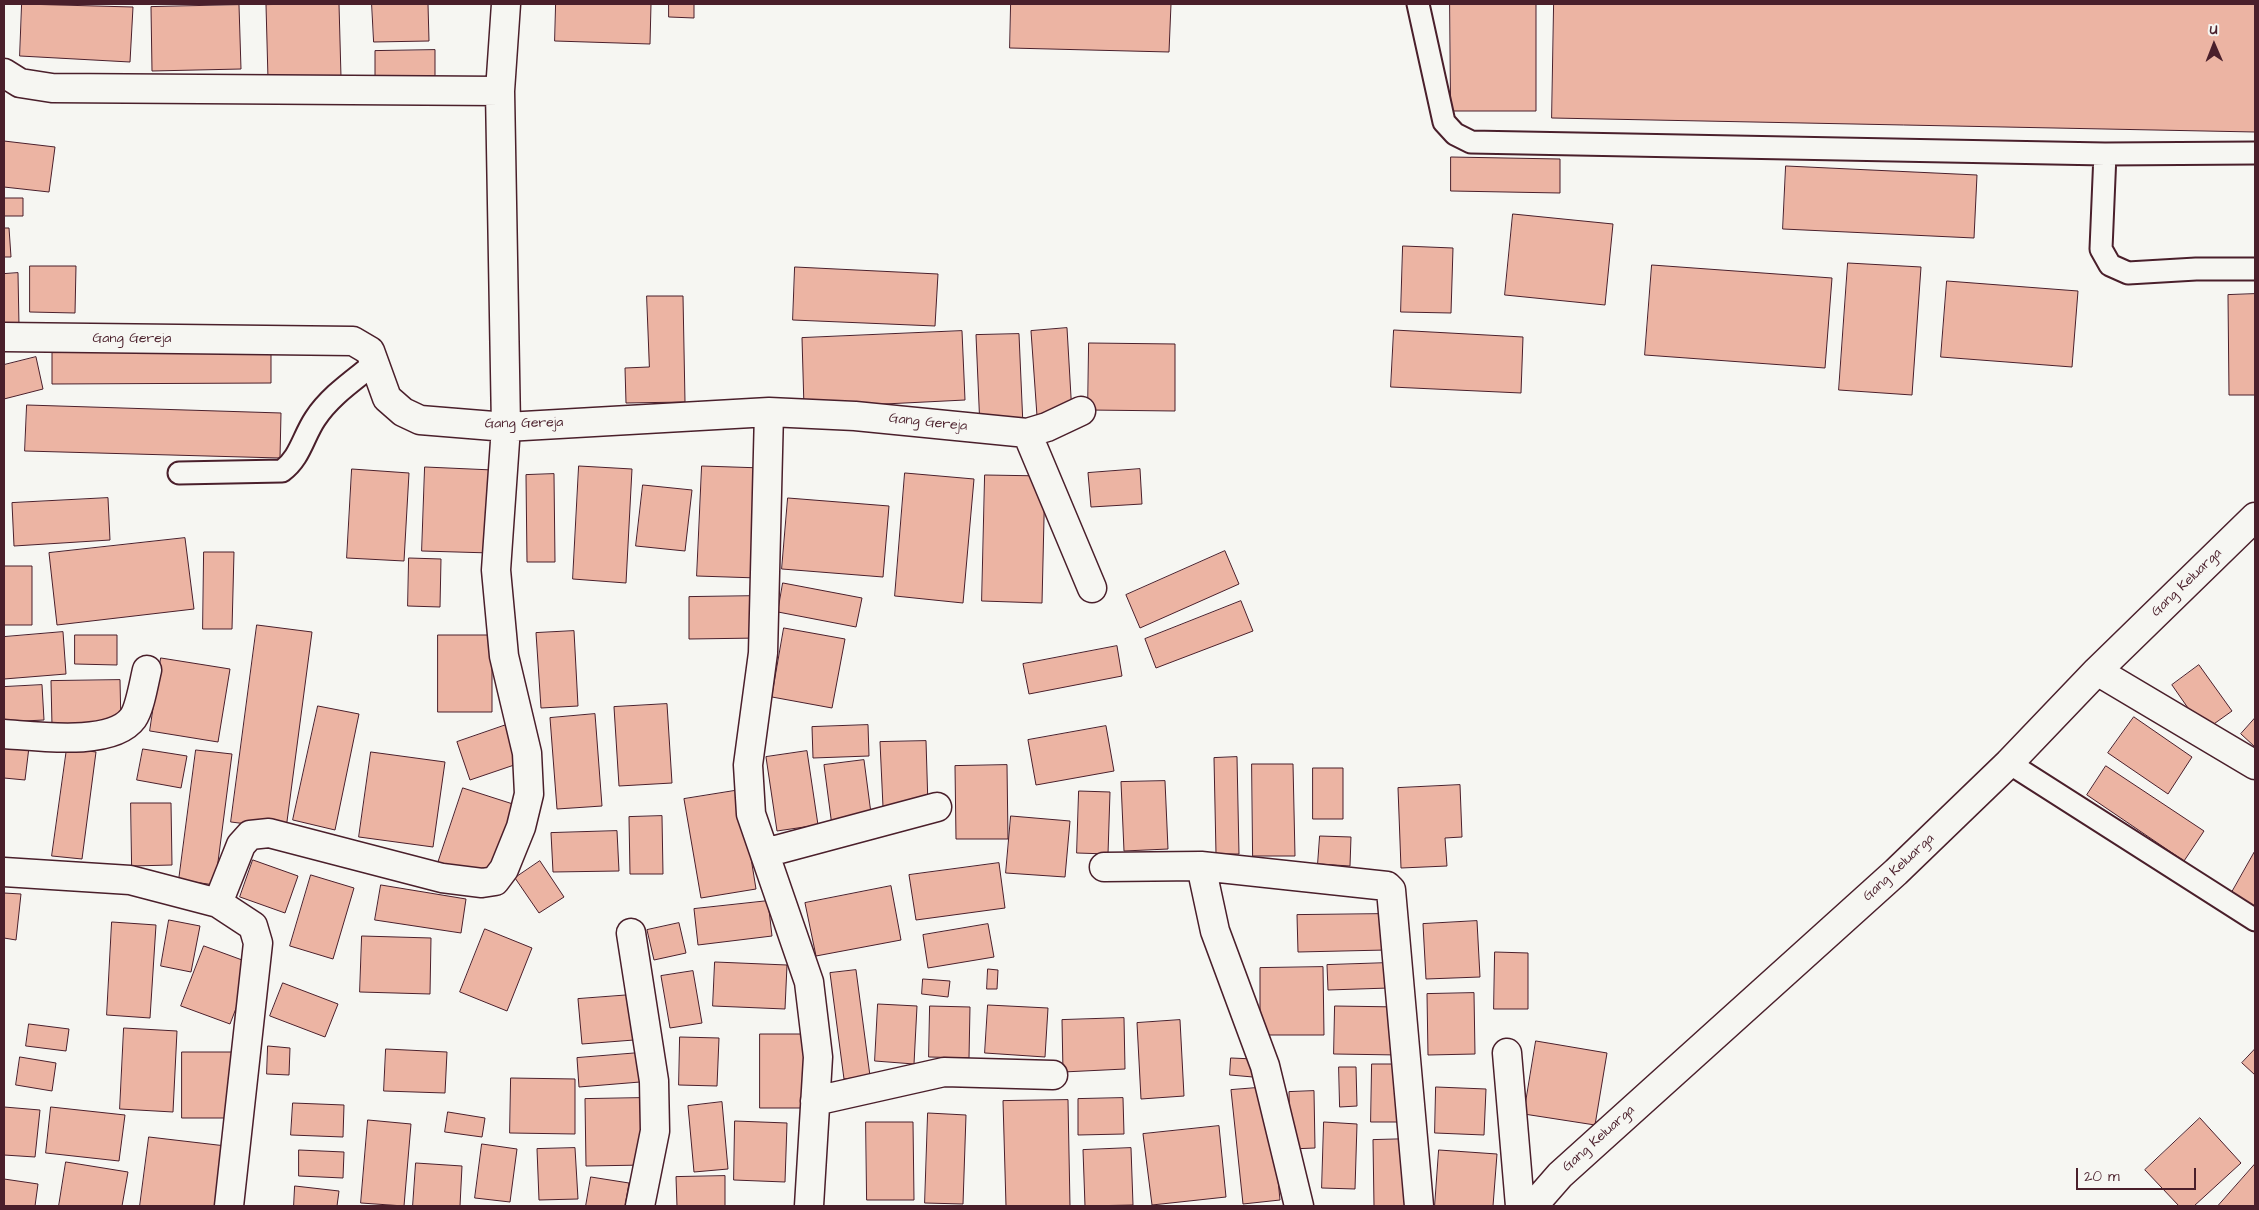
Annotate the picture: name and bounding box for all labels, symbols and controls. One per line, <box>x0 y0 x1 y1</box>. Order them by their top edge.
north arrow <box>2189 20 2239 70</box>
text: U <box>2210 20 2218 40</box>
street label: Gang Gereja <box>93 331 171 347</box>
street label: Gang Gereja <box>888 411 968 435</box>
street label: Gang Gereja <box>484 415 564 433</box>
street label: Gang Keluarga <box>2148 545 2226 621</box>
street label: Gang Keluarga <box>1860 831 1938 905</box>
street label: Gang Keluarga <box>1559 1102 1639 1176</box>
scale bar <box>2079 1158 2199 1190</box>
text: 20 m <box>2084 1166 2120 1187</box>

